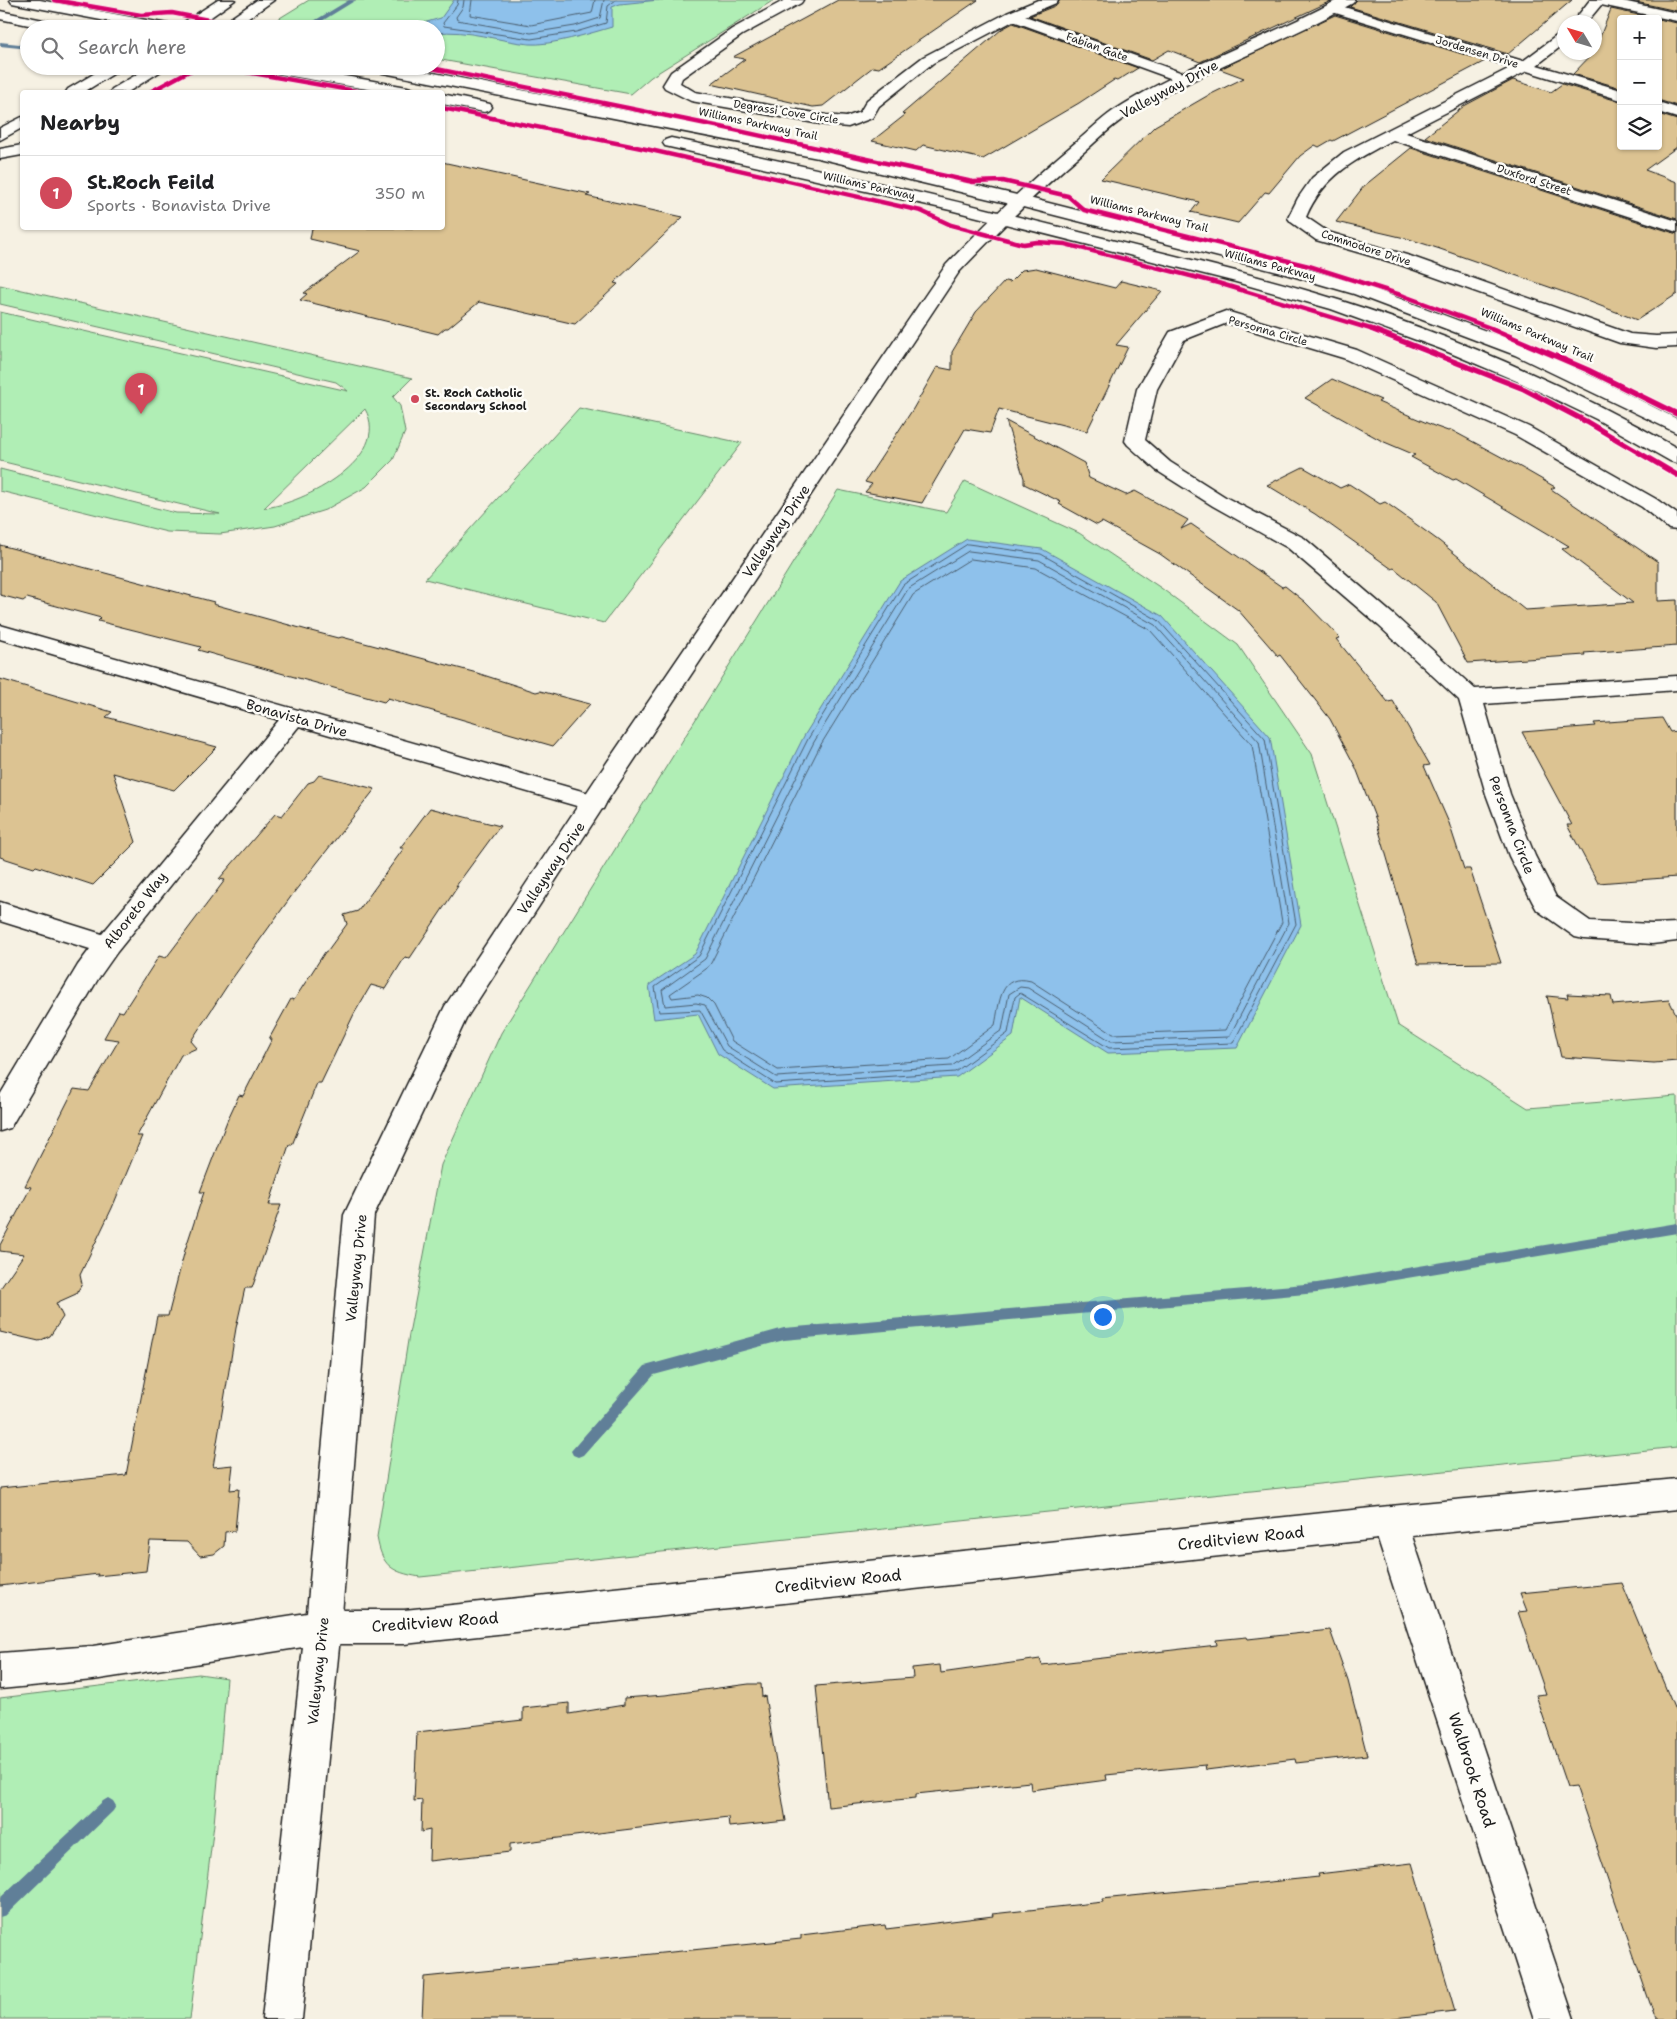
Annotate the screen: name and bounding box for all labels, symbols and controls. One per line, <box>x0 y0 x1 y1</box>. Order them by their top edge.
north arrow <box>1557 15 1602 60</box>
map controls <box>1617 15 1662 150</box>
button: + <box>1617 15 1662 60</box>
search box <box>20 20 445 75</box>
street label: Fabian Gate <box>1064 29 1130 65</box>
street label: Jordensen Drive <box>1434 32 1520 72</box>
icon: search <box>38 34 66 62</box>
text: Search here <box>78 35 187 60</box>
street label: Valleyway Drive <box>1117 56 1221 122</box>
button: − <box>1617 60 1662 105</box>
street label: Degrassi Cove Circle <box>732 96 840 128</box>
street label: Williams Parkway Trail <box>697 104 820 144</box>
button: layers <box>1617 105 1662 150</box>
text: Nearby <box>40 109 120 137</box>
street label: Duxford Street <box>1495 161 1573 199</box>
street label: Williams Parkway <box>821 168 917 204</box>
text: St.Roch Feild <box>87 170 215 195</box>
text: 1 <box>52 183 60 204</box>
text: 350 m <box>374 183 425 204</box>
street label: Williams Parkway Trail <box>1088 192 1210 236</box>
text: Sports · Bonavista Drive <box>87 195 271 216</box>
street label: Commodore Drive <box>1319 226 1413 270</box>
street label: Williams Parkway <box>1223 246 1317 284</box>
street label: Williams Parkway Trail <box>1478 304 1596 366</box>
street label: Personna Circle <box>1227 313 1309 349</box>
pin: 1 <box>125 373 157 414</box>
place label: St. Roch Catholic Secondary School <box>425 386 527 414</box>
marker: St. Roch Catholic Secondary School <box>409 393 421 405</box>
street label: Valleyway Drive <box>738 481 814 581</box>
street label: Bonavista Drive <box>244 695 350 741</box>
street label: Personna Circle <box>1485 773 1539 877</box>
street label: Valleyway Drive <box>513 818 589 918</box>
street label: Alboreto Way <box>99 868 171 952</box>
street label: Valleyway Drive <box>341 1213 371 1323</box>
your location <box>1090 1304 1116 1330</box>
street label: Creditview Road <box>1177 1521 1305 1555</box>
street label: Creditview Road <box>774 1564 902 1598</box>
street label: Creditview Road <box>371 1607 499 1637</box>
street label: Valleyway Drive <box>303 1616 333 1726</box>
street label: Walbrook Road <box>1444 1710 1500 1830</box>

